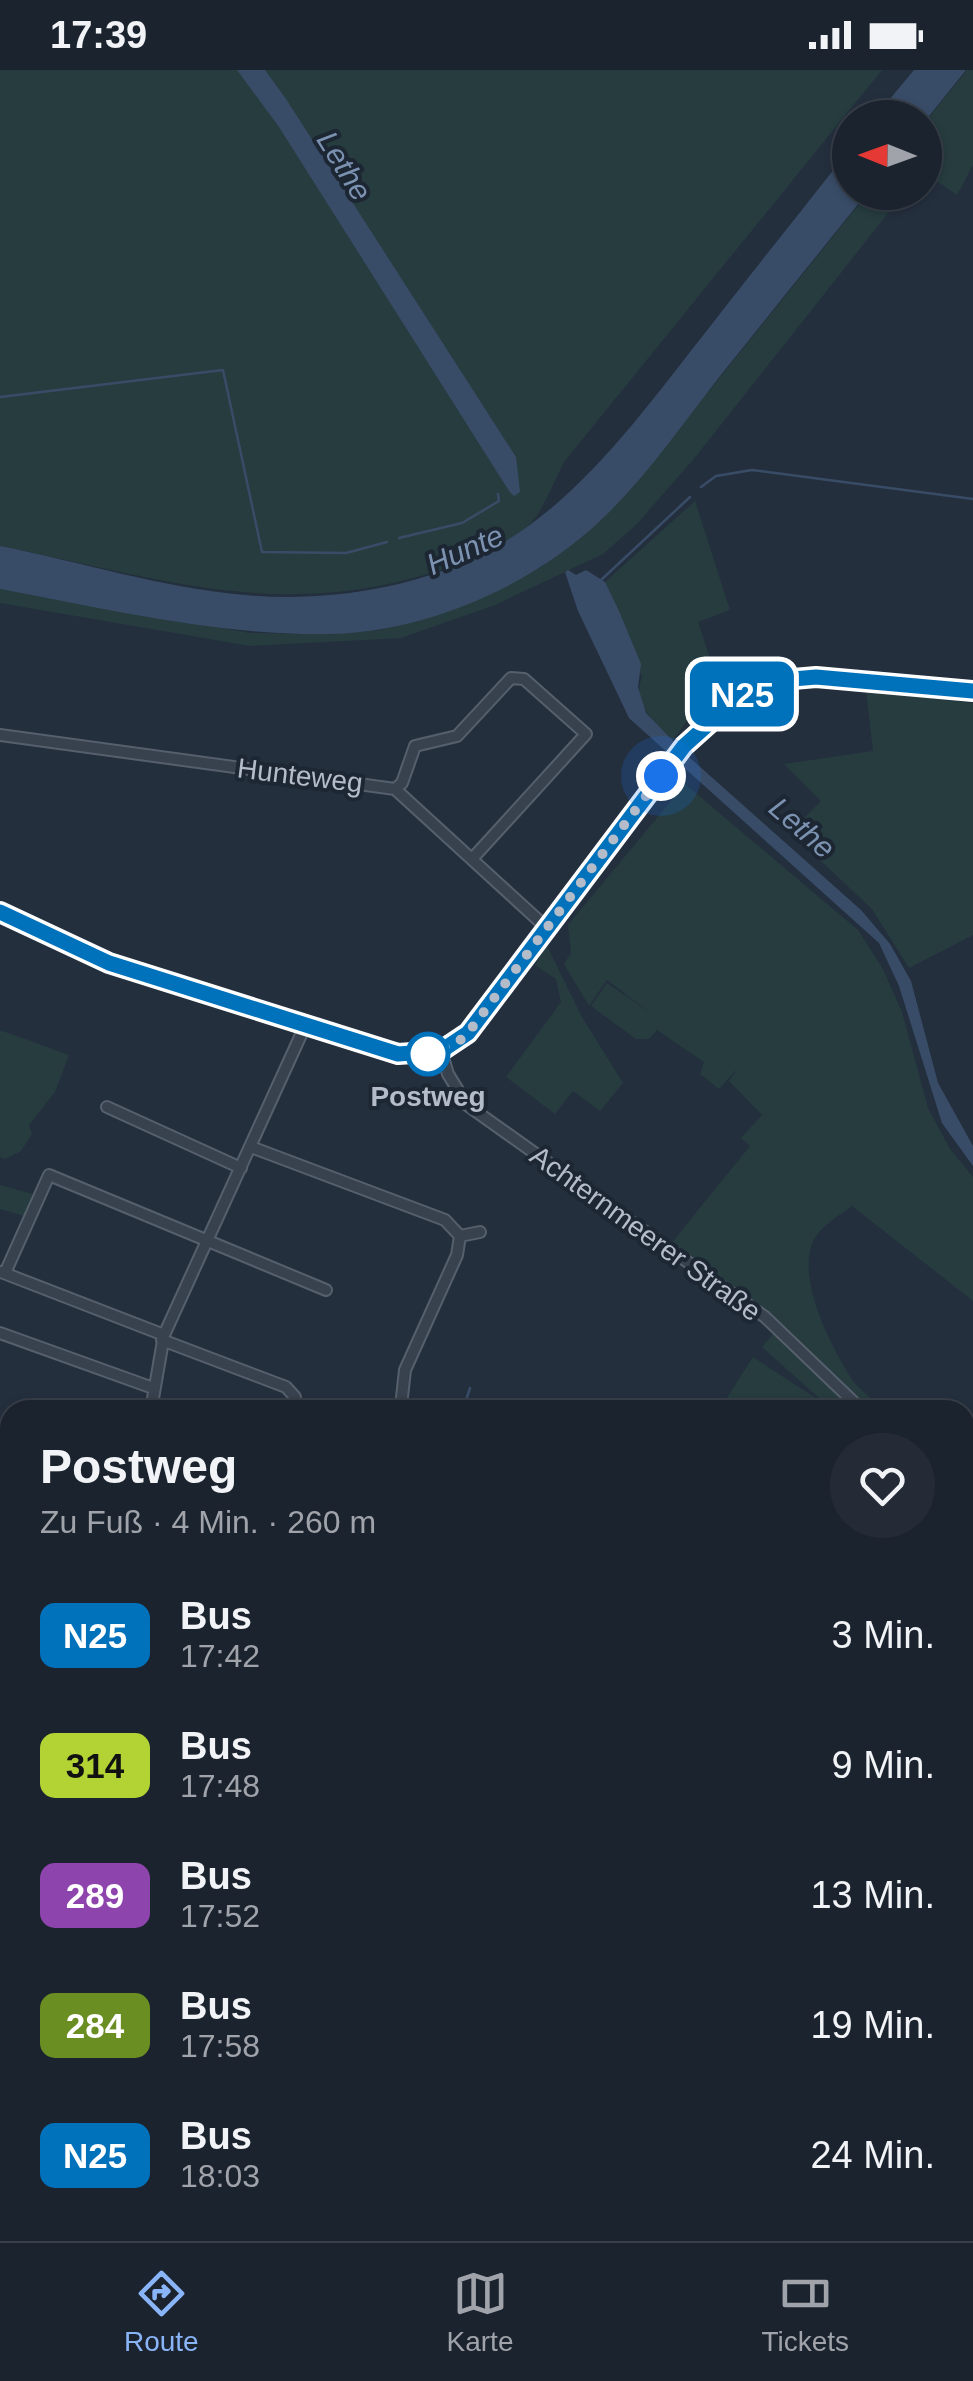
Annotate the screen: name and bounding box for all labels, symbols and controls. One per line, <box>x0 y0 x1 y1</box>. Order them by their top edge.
text: 17:39 <box>50 14 147 56</box>
north arrow <box>832 100 942 210</box>
map controls <box>832 100 942 210</box>
water label: Lethe <box>311 125 378 206</box>
water label: Hunte <box>422 518 508 581</box>
line badge: N25 <box>684 662 800 726</box>
text: N25 <box>710 675 774 714</box>
your location <box>636 751 686 801</box>
street label: Hunteweg <box>235 752 364 799</box>
water label: Lethe <box>763 791 841 865</box>
marker: Postweg <box>407 1033 449 1075</box>
place label: Postweg <box>370 1081 486 1112</box>
street label: Achternmeerer Straße <box>525 1139 767 1327</box>
button: heart <box>830 1433 935 1538</box>
text: Postweg <box>40 1440 237 1493</box>
text: Zu Fuß · 4 Min. · 260 m <box>40 1504 376 1540</box>
text: Bus <box>180 1595 252 1637</box>
text: 3 Min. <box>832 1614 935 1656</box>
text: N25 <box>63 1616 127 1655</box>
text: 17:42 <box>180 1638 260 1674</box>
text: Bus <box>180 1725 252 1767</box>
text: 9 Min. <box>832 1744 935 1786</box>
text: 314 <box>66 1746 124 1785</box>
text: 17:48 <box>180 1768 260 1804</box>
text: Bus <box>180 1855 252 1897</box>
text: 13 Min. <box>810 1874 935 1916</box>
text: 289 <box>66 1876 124 1915</box>
text: 17:52 <box>180 1898 260 1934</box>
text: Bus <box>180 1985 252 2027</box>
text: 19 Min. <box>810 2004 935 2046</box>
text: 284 <box>66 2006 124 2045</box>
text: 17:58 <box>180 2028 260 2064</box>
text: Bus <box>180 2115 252 2157</box>
text: 24 Min. <box>810 2134 935 2176</box>
text: N25 <box>63 2136 127 2175</box>
text: 18:03 <box>180 2158 260 2194</box>
tab: Route <box>124 2266 199 2358</box>
tab: Karte <box>447 2266 513 2358</box>
tab: Tickets <box>761 2266 849 2358</box>

